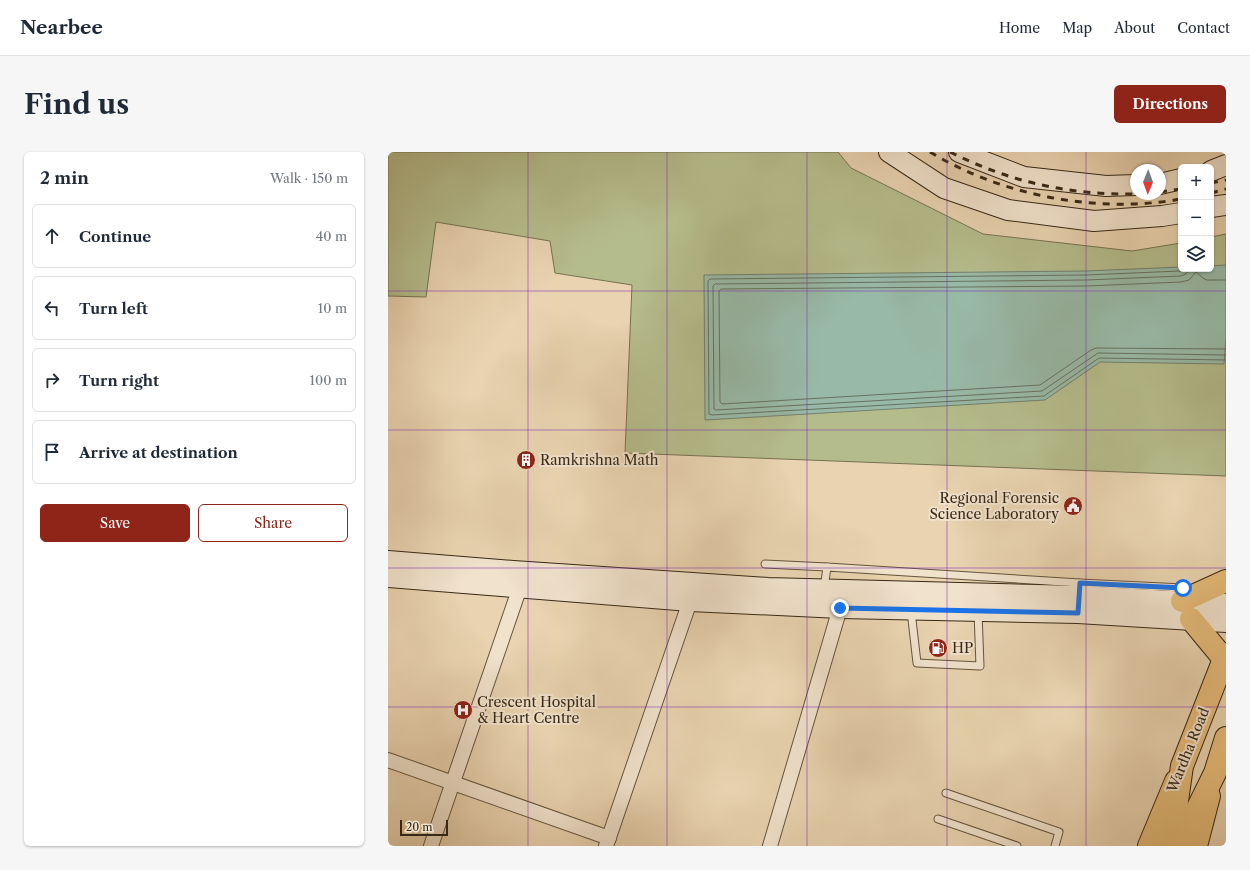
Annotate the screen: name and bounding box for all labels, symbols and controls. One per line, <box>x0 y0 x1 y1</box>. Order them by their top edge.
text: Nearbee <box>20 16 103 39</box>
text: Home <box>999 19 1040 37</box>
text: Map <box>1062 19 1092 37</box>
text: About <box>1114 19 1155 37</box>
text: Contact <box>1177 19 1230 37</box>
button: Directions <box>1114 85 1226 123</box>
text: Find us <box>24 87 129 121</box>
north arrow <box>1130 164 1166 200</box>
map controls <box>1178 164 1214 272</box>
button: + <box>1178 164 1214 200</box>
text: 2 min <box>40 168 89 188</box>
text: Walk · 150 m <box>270 170 348 186</box>
button: − <box>1178 200 1214 236</box>
icon: ahead <box>41 225 63 247</box>
text: Continue <box>79 227 151 246</box>
text: 40 m <box>316 228 347 244</box>
button: layers <box>1178 236 1214 272</box>
icon: left <box>41 297 63 319</box>
text: Turn left <box>79 299 148 318</box>
text: 10 m <box>318 300 347 316</box>
icon: right <box>41 369 63 391</box>
text: Turn right <box>79 371 159 390</box>
text: 100 m <box>309 372 347 388</box>
icon: arrive <box>41 441 63 463</box>
text: Arrive at destination <box>79 443 238 462</box>
building icon: Ramkrishna Math <box>515 449 537 471</box>
place label: Ramkrishna Math <box>540 451 659 469</box>
place label: Regional Forensic Science Laboratory <box>929 489 1059 523</box>
public building icon: Regional Forensic Science Laboratory <box>1062 495 1084 517</box>
button: Save <box>40 504 190 542</box>
button: Share <box>198 504 348 542</box>
route start <box>1174 579 1192 597</box>
route end <box>831 599 849 617</box>
fuel station icon: HP <box>927 637 949 659</box>
place label: HP <box>952 639 973 657</box>
place label: Crescent Hospital & Heart Centre <box>477 693 596 727</box>
hospital icon: Crescent Hospital & Heart Centre <box>452 699 474 721</box>
street label: Wardha Road <box>1162 704 1213 796</box>
scale bar <box>400 818 448 837</box>
text: 20 m <box>406 820 432 834</box>

